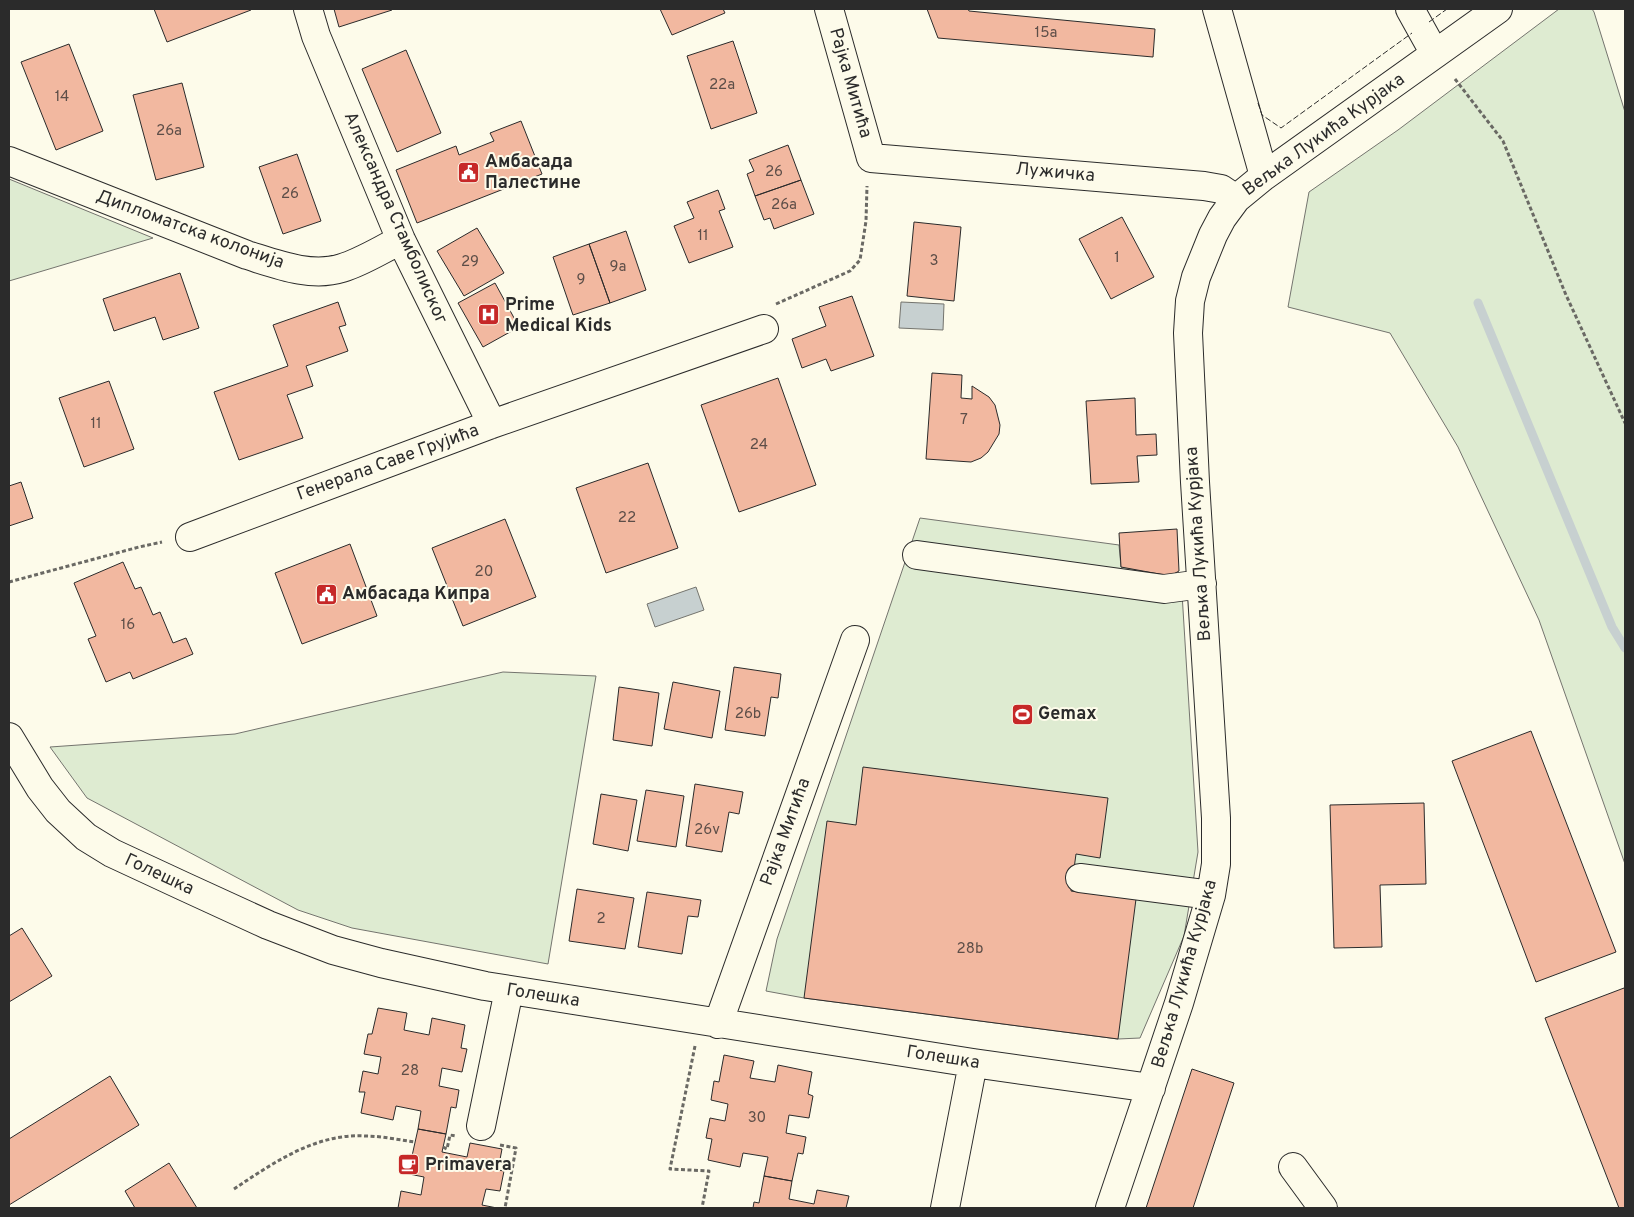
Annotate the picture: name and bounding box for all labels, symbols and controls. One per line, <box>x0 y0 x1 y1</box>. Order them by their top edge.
house number: 15a <box>1035 24 1057 43</box>
street label: Рајка Митића <box>823 25 877 141</box>
street label: Вељка Лукића Курјака <box>1238 68 1410 202</box>
house number: 22a <box>709 76 735 95</box>
house number: 14 <box>55 88 69 107</box>
street label: Александра Стамболиског <box>338 108 452 328</box>
house number: 26a <box>156 122 182 141</box>
place label: Амбасада Палестине <box>485 151 581 195</box>
street label: Лужичка <box>1014 158 1096 188</box>
public building icon: Амбасада Палестине <box>457 160 481 184</box>
house number: 26 <box>765 163 783 182</box>
street label: Дипломатска колонија <box>93 185 287 275</box>
house number: 26 <box>281 185 299 204</box>
house number: 26a <box>771 196 797 215</box>
house number: 11 <box>697 227 709 246</box>
house number: 1 <box>1114 249 1120 268</box>
house number: 3 <box>929 252 939 271</box>
house number: 29 <box>461 253 479 272</box>
house number: 9a <box>610 258 626 277</box>
house number: 9 <box>577 271 585 290</box>
place label: Prime Medical Kids <box>505 294 612 338</box>
hospital icon: Prime Medical Kids <box>477 303 501 327</box>
house number: 7 <box>960 411 968 430</box>
house number: 11 <box>90 415 102 434</box>
street label: Генерала Саве Грујића <box>294 419 482 507</box>
house number: 24 <box>750 436 768 455</box>
street label: Вељка Лукића Курјака <box>1181 446 1217 642</box>
house number: 22 <box>618 509 636 528</box>
house number: 20 <box>475 563 493 582</box>
public building icon: Амбасада Кипра <box>314 582 338 606</box>
place label: Амбасада Кипра <box>342 583 490 606</box>
house number: 16 <box>121 616 135 635</box>
sports icon: Gemax <box>1010 702 1034 726</box>
place label: Gemax <box>1038 703 1097 726</box>
house number: 26b <box>735 705 761 724</box>
street label: Рајка Митића <box>756 775 816 889</box>
house number: 26v <box>694 821 720 840</box>
street label: Голешка <box>121 849 197 901</box>
street label: Вељка Лукића Курјака <box>1147 877 1223 1071</box>
house number: 2 <box>596 910 606 929</box>
house number: 28b <box>957 940 983 959</box>
street label: Голешка <box>505 979 581 1013</box>
street label: Голешка <box>905 1041 981 1075</box>
house number: 28 <box>401 1062 419 1081</box>
house number: 30 <box>748 1109 766 1128</box>
cafe icon: Primavera <box>397 1153 421 1177</box>
place label: Primavera <box>425 1154 512 1177</box>

